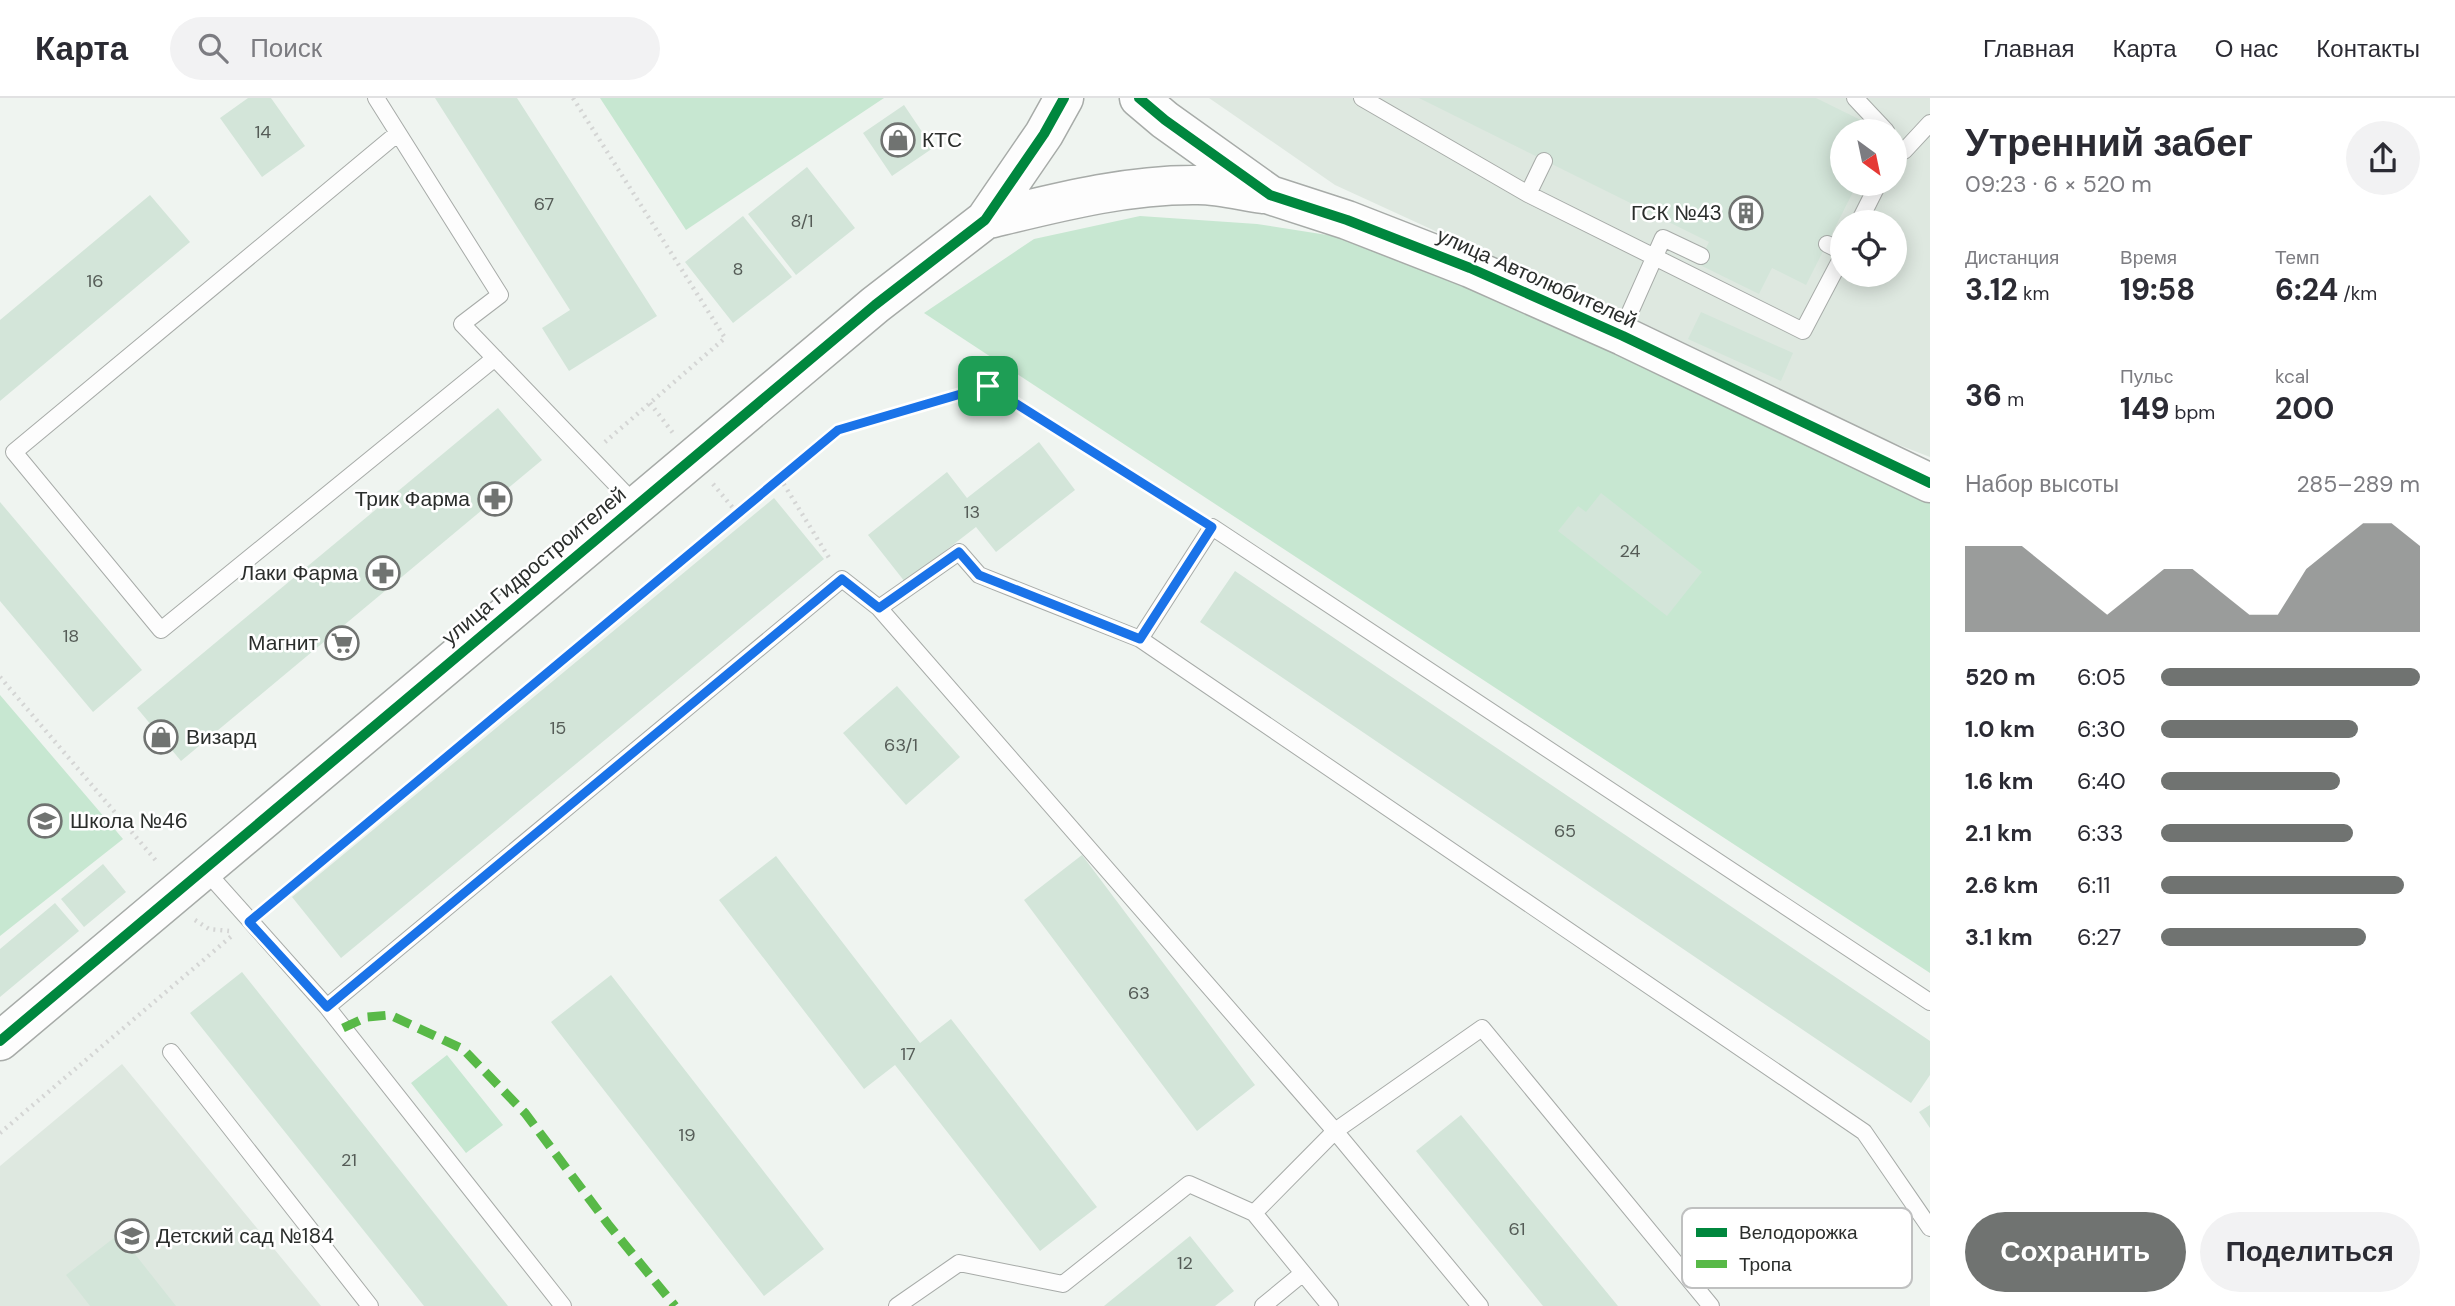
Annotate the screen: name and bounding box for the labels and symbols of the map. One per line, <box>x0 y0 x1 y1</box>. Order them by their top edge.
north arrow <box>1830 119 1908 196</box>
house number: 14 <box>255 120 271 144</box>
shop icon: КТС <box>879 121 917 159</box>
place label: КТС <box>922 126 962 154</box>
house number: 67 <box>534 192 554 216</box>
building icon: ГСК №43 <box>1727 194 1765 232</box>
place label: ГСК №43 <box>1631 199 1722 227</box>
house number: 8/1 <box>790 209 814 233</box>
street label: улица Автолюбителей <box>1432 221 1642 335</box>
house number: 8 <box>733 257 743 281</box>
house number: 16 <box>87 269 103 293</box>
pin <box>958 356 1018 416</box>
pharmacy icon: Трик Фарма <box>476 480 514 518</box>
street label: улица Гидростроителей <box>436 481 632 651</box>
place label: Трик Фарма <box>355 485 470 513</box>
house number: 13 <box>964 500 980 524</box>
house number: 24 <box>1620 539 1641 563</box>
pharmacy icon: Лаки Фарма <box>364 554 402 592</box>
place label: Лаки Фарма <box>241 559 358 587</box>
house number: 18 <box>63 624 79 648</box>
supermarket icon: Магнит <box>323 624 361 662</box>
place label: Магнит <box>248 629 318 657</box>
house number: 15 <box>550 716 566 740</box>
shop icon: Визард <box>142 718 180 756</box>
place label: Визард <box>186 723 257 751</box>
house number: 63/1 <box>884 733 918 757</box>
school or university icon: Школа №46 <box>26 802 64 840</box>
place label: Школа №46 <box>70 807 188 835</box>
house number: 65 <box>1554 819 1576 843</box>
house number: 63 <box>1128 981 1150 1005</box>
house number: 17 <box>900 1042 916 1066</box>
house number: 19 <box>679 1123 695 1147</box>
house number: 21 <box>341 1148 357 1172</box>
legend <box>1682 1208 1912 1288</box>
school or university icon: Детский сад №184 <box>113 1217 151 1255</box>
house number: 61 <box>1509 1217 1525 1241</box>
text: Велодорожка <box>1739 1220 1858 1245</box>
place label: Детский сад №184 <box>156 1222 334 1250</box>
house number: 12 <box>1177 1251 1193 1275</box>
text: Тропа <box>1739 1252 1792 1277</box>

